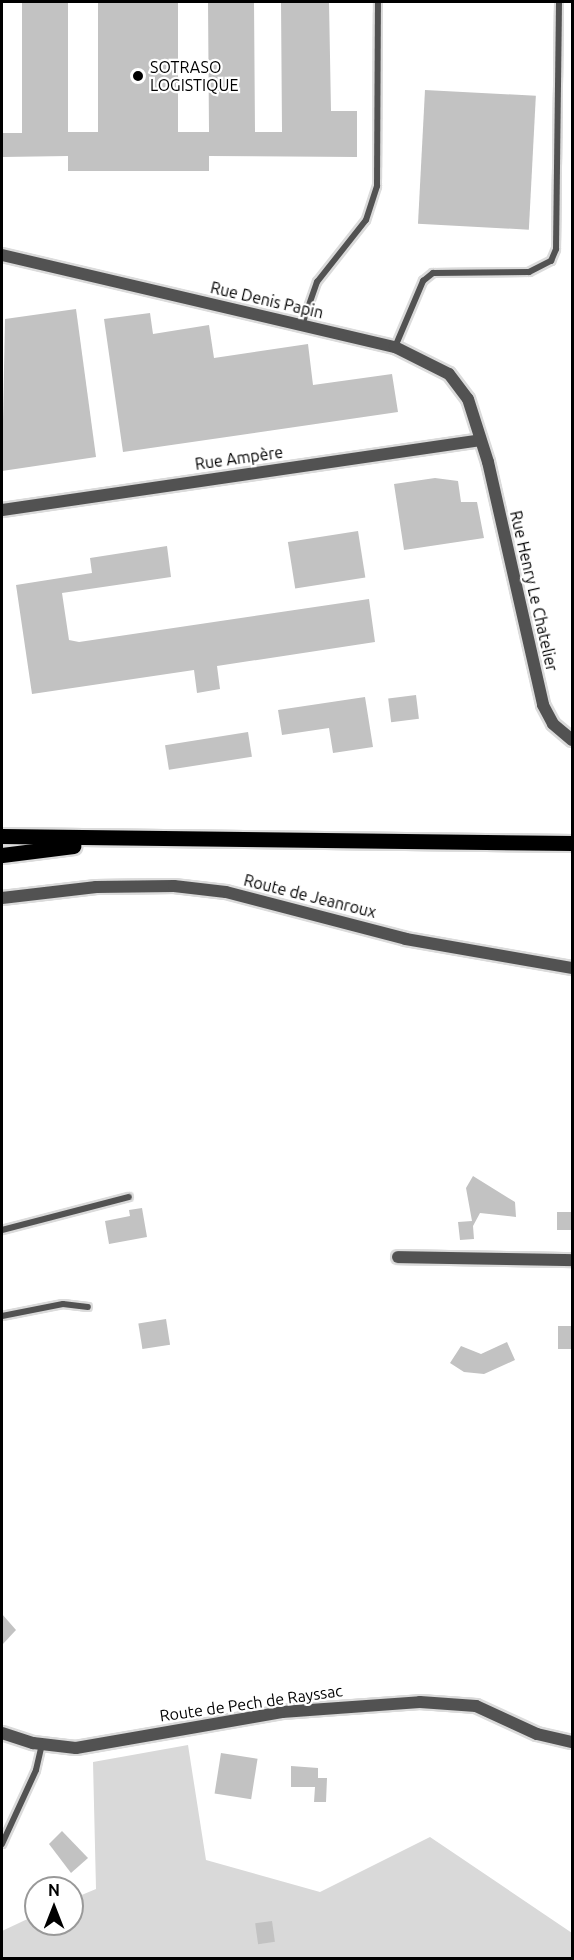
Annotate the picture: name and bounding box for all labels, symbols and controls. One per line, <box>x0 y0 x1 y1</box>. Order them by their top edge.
place label: SOTRASO LOGISTIQUE <box>150 57 238 95</box>
marker: SOTRASO LOGISTIQUE <box>131 69 145 83</box>
street label: Rue Denis Papin <box>209 278 325 322</box>
street label: Rue Ampère <box>194 442 284 474</box>
street label: Rue Henry Le Chatelier <box>506 509 562 673</box>
street label: Route de Jeanroux <box>242 870 378 922</box>
street label: Route de Pech de Rayssac <box>158 1681 344 1725</box>
north arrow <box>24 1876 84 1936</box>
text: N <box>48 1881 60 1899</box>

